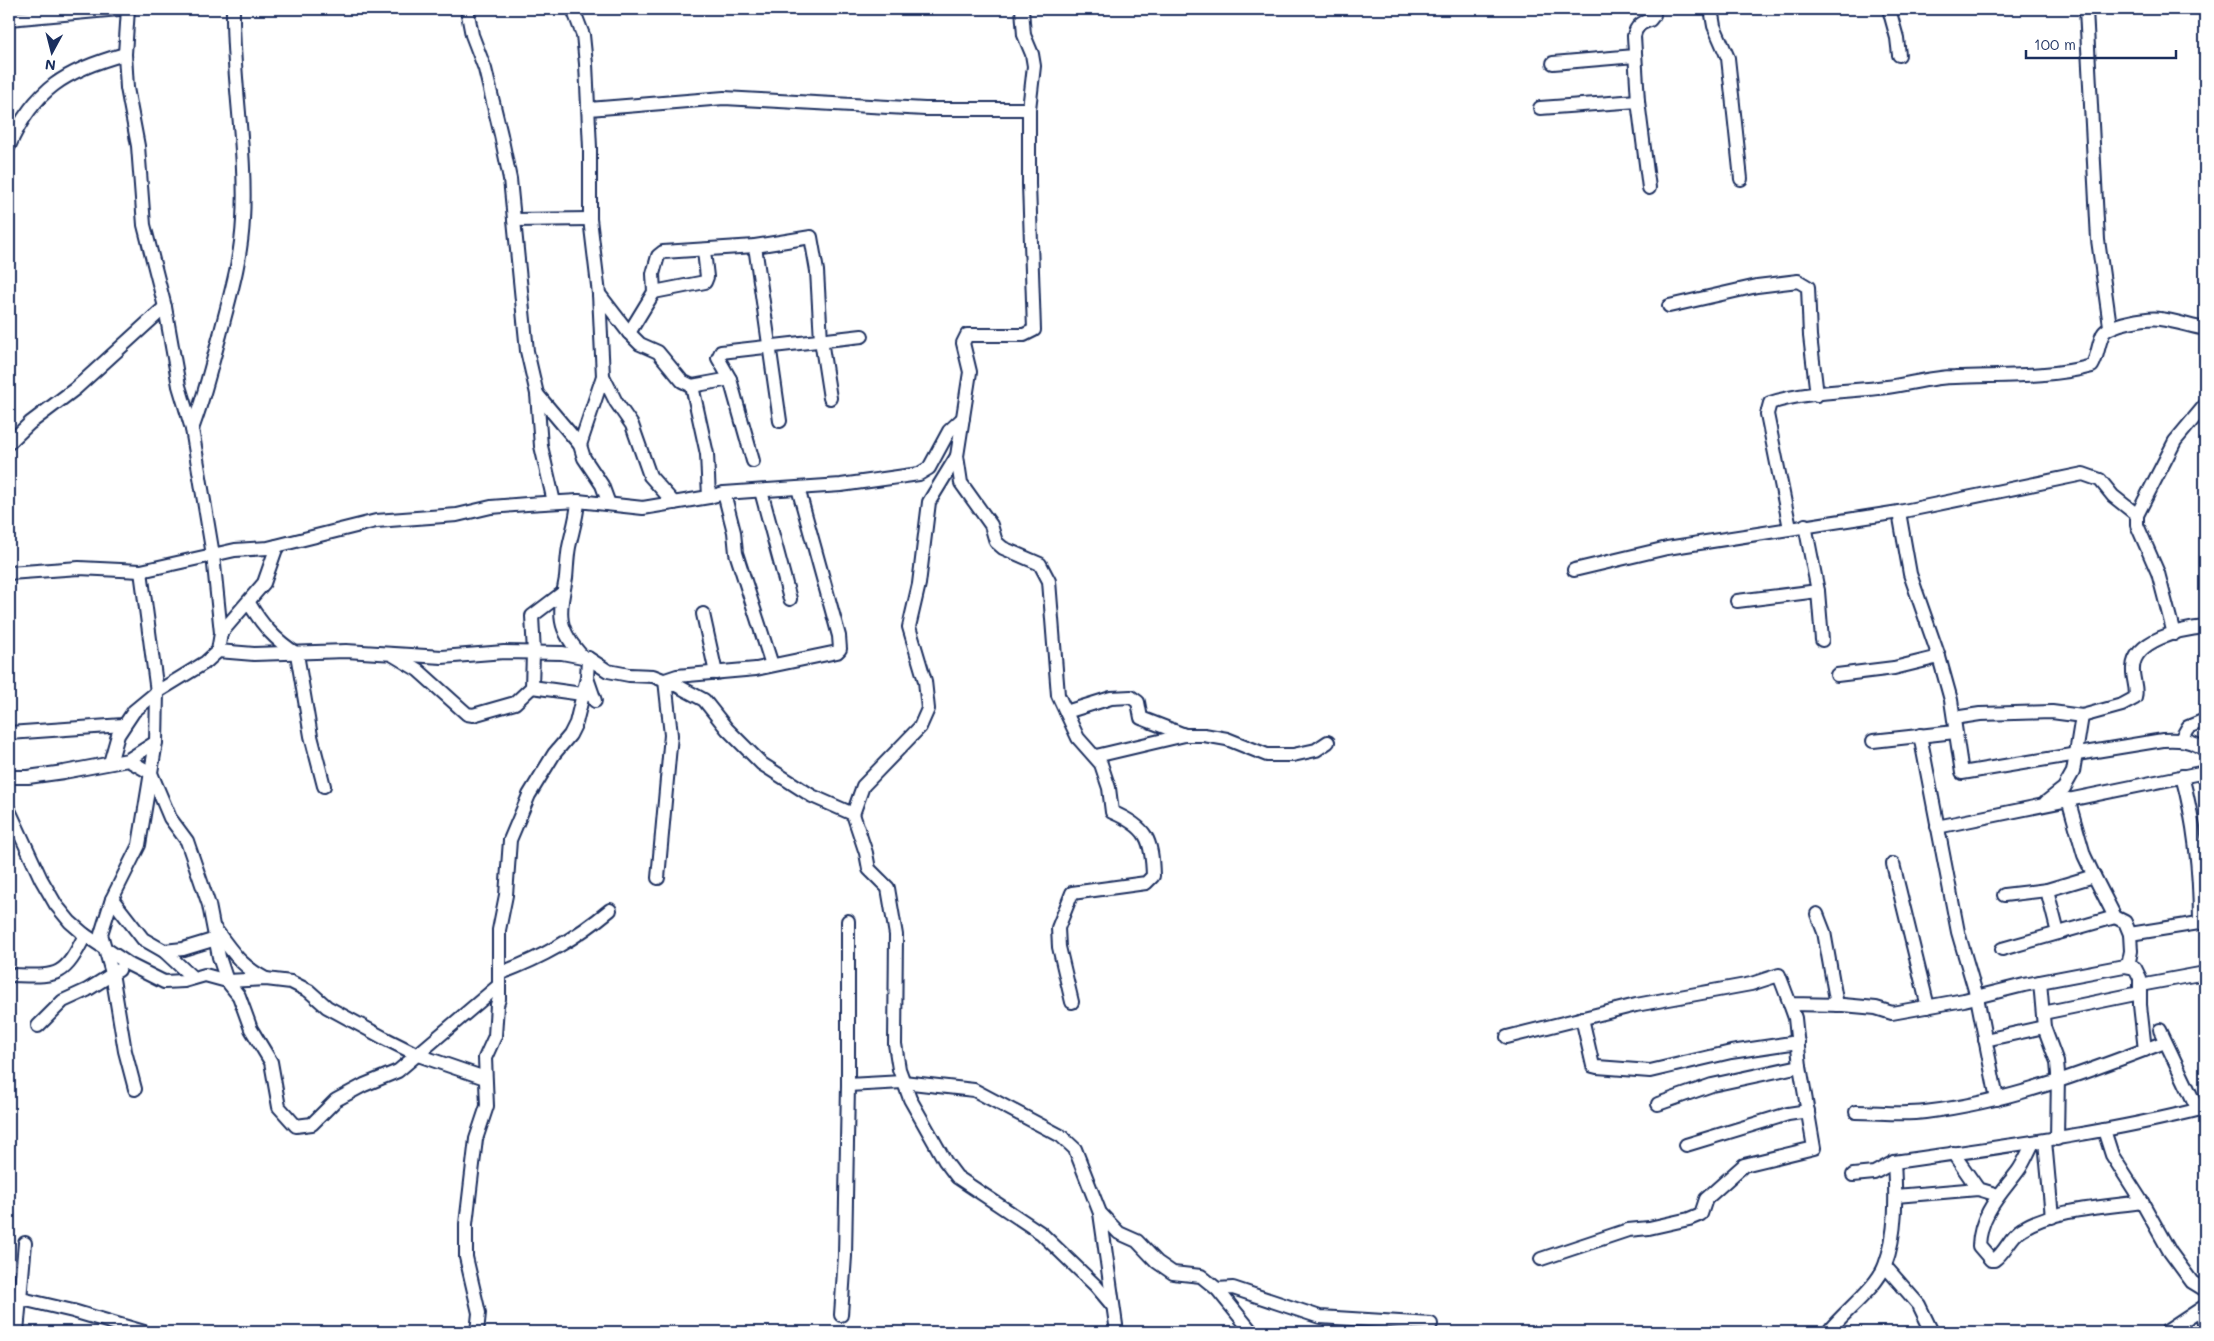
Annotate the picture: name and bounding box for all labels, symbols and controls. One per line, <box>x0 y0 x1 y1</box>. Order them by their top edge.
north arrow <box>28 28 78 78</box>
scale bar <box>2026 28 2176 60</box>
text: 100 m <box>2034 34 2076 54</box>
text: N <box>44 55 57 75</box>

